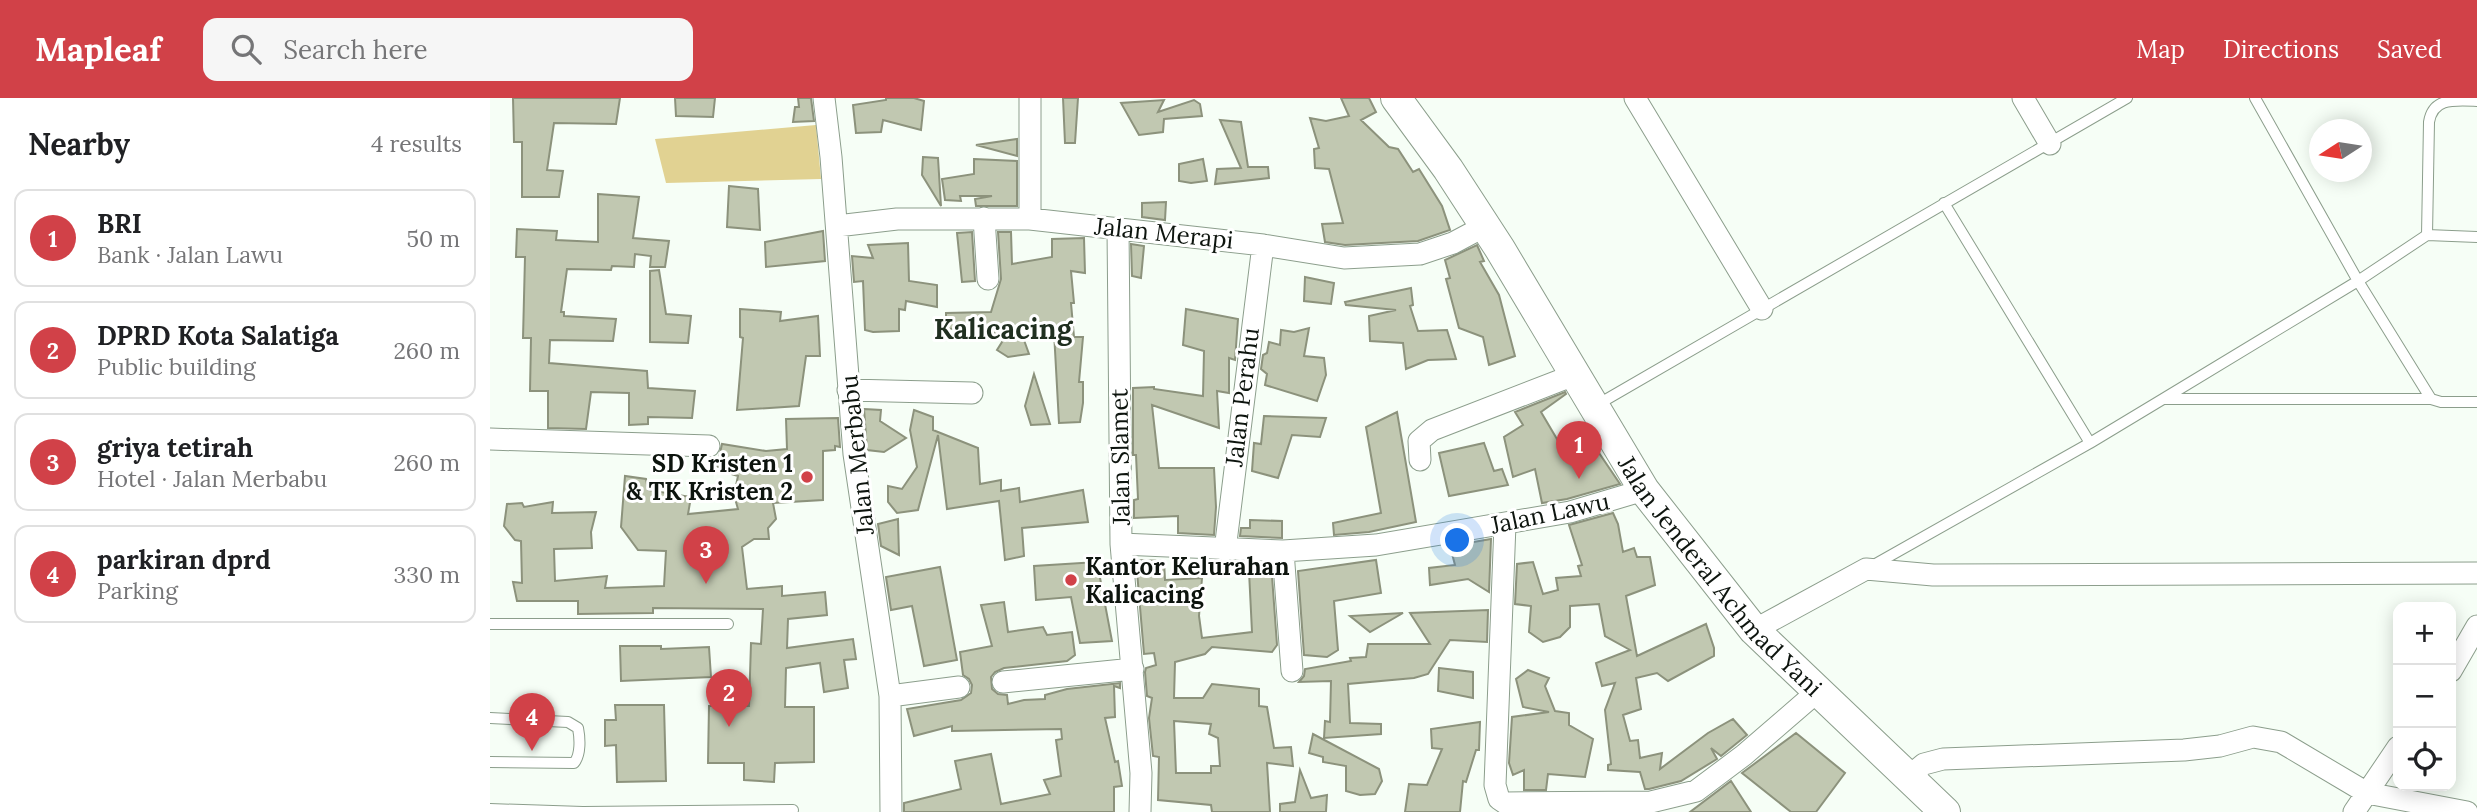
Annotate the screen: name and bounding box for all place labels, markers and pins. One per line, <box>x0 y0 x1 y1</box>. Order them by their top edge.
pin: 1 <box>1556 421 1602 479</box>
place label: SD Kristen 1 & TK Kristen 2 <box>626 448 793 507</box>
marker: SD Kristen 1 & TK Kristen 2 <box>799 469 815 485</box>
pin: 3 <box>683 526 729 584</box>
place label: Kantor Kelurahan Kalicacing <box>1085 551 1289 610</box>
marker: Kantor Kelurahan Kalicacing <box>1063 572 1079 588</box>
pin: 2 <box>706 669 752 727</box>
pin: 4 <box>509 693 555 751</box>

